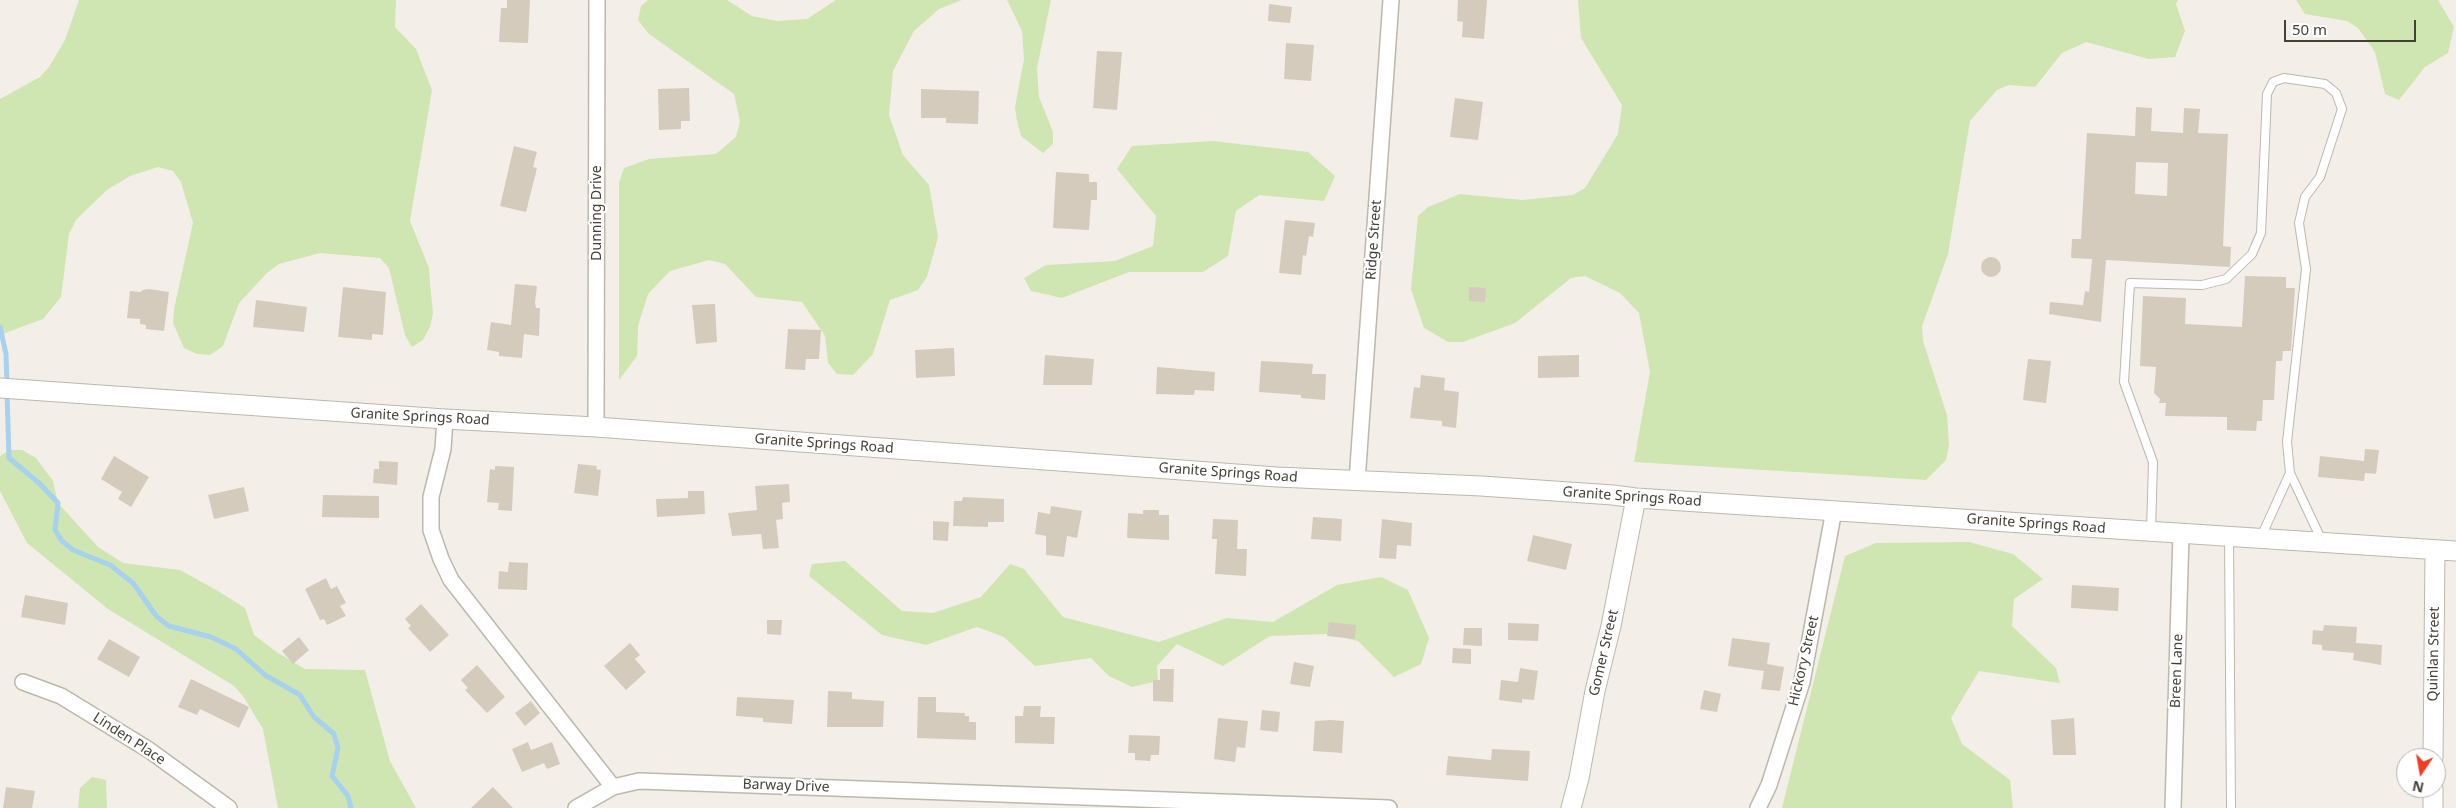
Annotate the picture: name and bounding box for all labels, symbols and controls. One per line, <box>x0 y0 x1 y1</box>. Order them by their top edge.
scale bar <box>2286 10 2418 42</box>
text: 50 m <box>2292 19 2327 39</box>
street label: Dunning Drive <box>589 165 605 261</box>
street label: Ridge Street <box>1363 199 1385 281</box>
street label: Granite Springs Road <box>350 405 490 429</box>
street label: Granite Springs Road <box>754 431 894 457</box>
street label: Granite Springs Road <box>1158 460 1298 486</box>
street label: Granite Springs Road <box>1562 484 1702 510</box>
street label: Granite Springs Road <box>1966 511 2106 537</box>
street label: Quinlan Street <box>2425 607 2443 701</box>
street label: Gomer Street <box>1586 608 1622 698</box>
street label: Hickory Street <box>1785 614 1823 708</box>
street label: Breen Lane <box>2167 634 2187 708</box>
street label: Linden Place <box>90 709 168 769</box>
north arrow <box>2396 748 2446 798</box>
street label: Barway Drive <box>742 776 830 796</box>
text: N <box>2410 777 2426 798</box>

